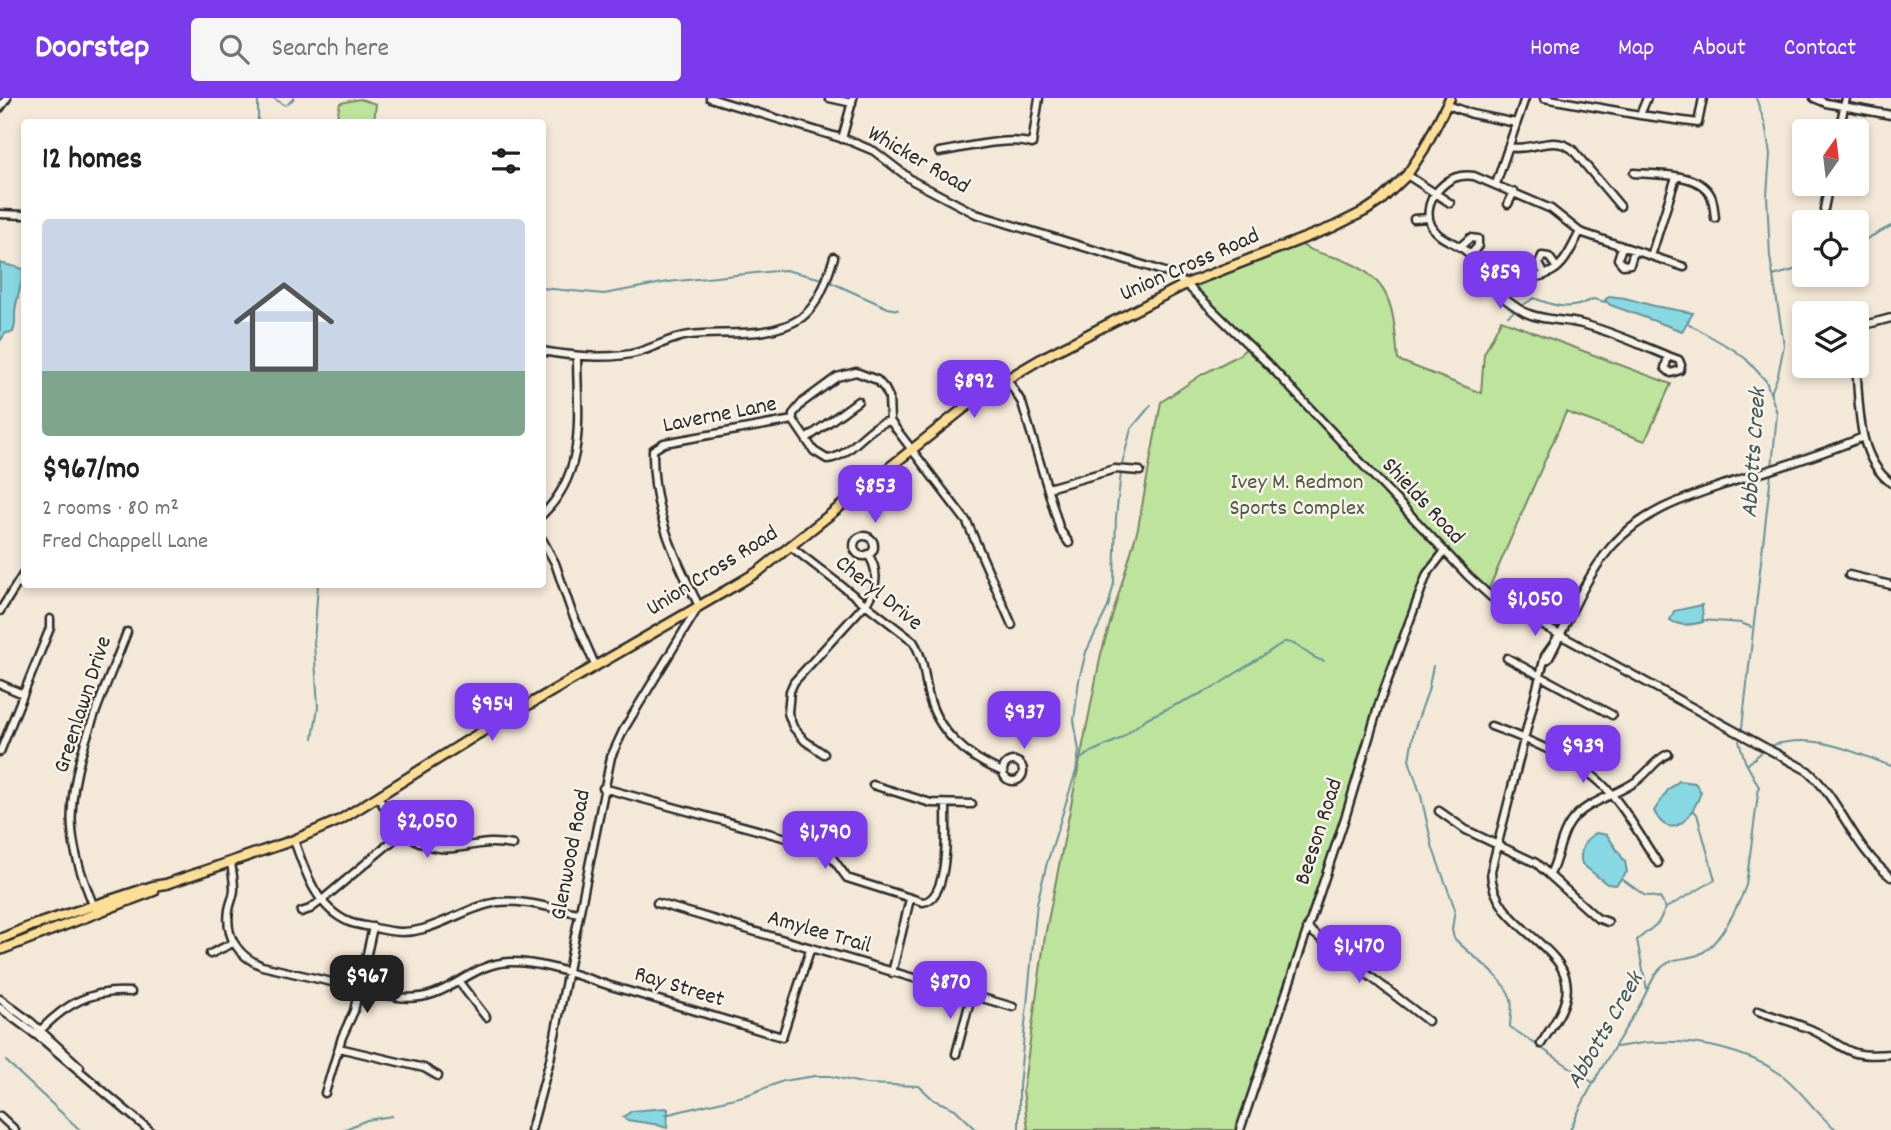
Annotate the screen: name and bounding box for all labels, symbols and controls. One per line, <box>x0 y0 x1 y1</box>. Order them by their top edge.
search box <box>191 18 681 81</box>
text: Doorstep <box>35 26 149 73</box>
icon: search <box>215 30 253 68</box>
text: Search here <box>271 31 389 68</box>
text: Home <box>1530 32 1580 66</box>
text: Map <box>1618 32 1654 66</box>
text: About <box>1692 32 1746 66</box>
text: Contact <box>1784 32 1856 66</box>
street label: Whicker Road <box>861 118 975 204</box>
north arrow <box>1792 119 1869 196</box>
map controls <box>1792 119 1869 378</box>
text: 12 homes <box>42 140 142 183</box>
icon: filters <box>487 142 525 180</box>
button: locate <box>1792 210 1869 287</box>
street label: Union Cross Road <box>1115 220 1265 312</box>
pin: $859 <box>1459 252 1541 311</box>
text: $859 <box>1479 257 1521 290</box>
icon: home <box>221 264 347 390</box>
button: layers <box>1792 301 1869 378</box>
pin: $892 <box>933 360 1015 420</box>
text: $892 <box>953 366 995 399</box>
water label: Abbotts Creek <box>1734 385 1777 519</box>
street label: Laverne Lane <box>660 389 780 443</box>
text: $967/mo <box>42 450 140 493</box>
street label: Shields Road <box>1373 451 1471 553</box>
pin: $853 <box>834 466 916 525</box>
park label: Ivey M. Redmon Sports Complex <box>1229 467 1365 526</box>
text: $853 <box>854 471 896 504</box>
text: 2 rooms · 80 m² <box>42 493 179 526</box>
street label: Union Cross Road <box>641 518 785 626</box>
text: Fred Chappell Lane <box>42 526 208 559</box>
street label: Cheryl Drive <box>827 548 929 640</box>
pin: $1,050 <box>1478 578 1592 638</box>
text: $1,050 <box>1507 584 1563 617</box>
street label: Greenlawn Drive <box>46 632 122 778</box>
pin: $954 <box>451 684 533 743</box>
text: $954 <box>471 689 513 722</box>
pin: $937 <box>983 692 1065 751</box>
text: $937 <box>1003 697 1045 730</box>
pin: $939 <box>1542 726 1624 785</box>
text: $939 <box>1562 731 1604 764</box>
street label: Beeson Road <box>1287 775 1353 889</box>
street label: Glenwood Road <box>543 787 601 923</box>
pin: $2,050 <box>370 800 484 860</box>
text: $2,050 <box>396 806 458 839</box>
pin: $1,790 <box>768 812 882 871</box>
text: $1,790 <box>799 817 851 850</box>
street label: Amylee Trail <box>763 902 875 964</box>
pin: $1,470 <box>1302 926 1416 985</box>
text: $1,470 <box>1333 931 1385 964</box>
pin: $967 <box>326 956 408 1015</box>
street label: Ray Street <box>630 959 728 1017</box>
text: $967 <box>346 961 388 994</box>
pin: $870 <box>909 962 991 1021</box>
water label: Abbotts Creek <box>1559 965 1654 1096</box>
text: $870 <box>929 967 971 1000</box>

